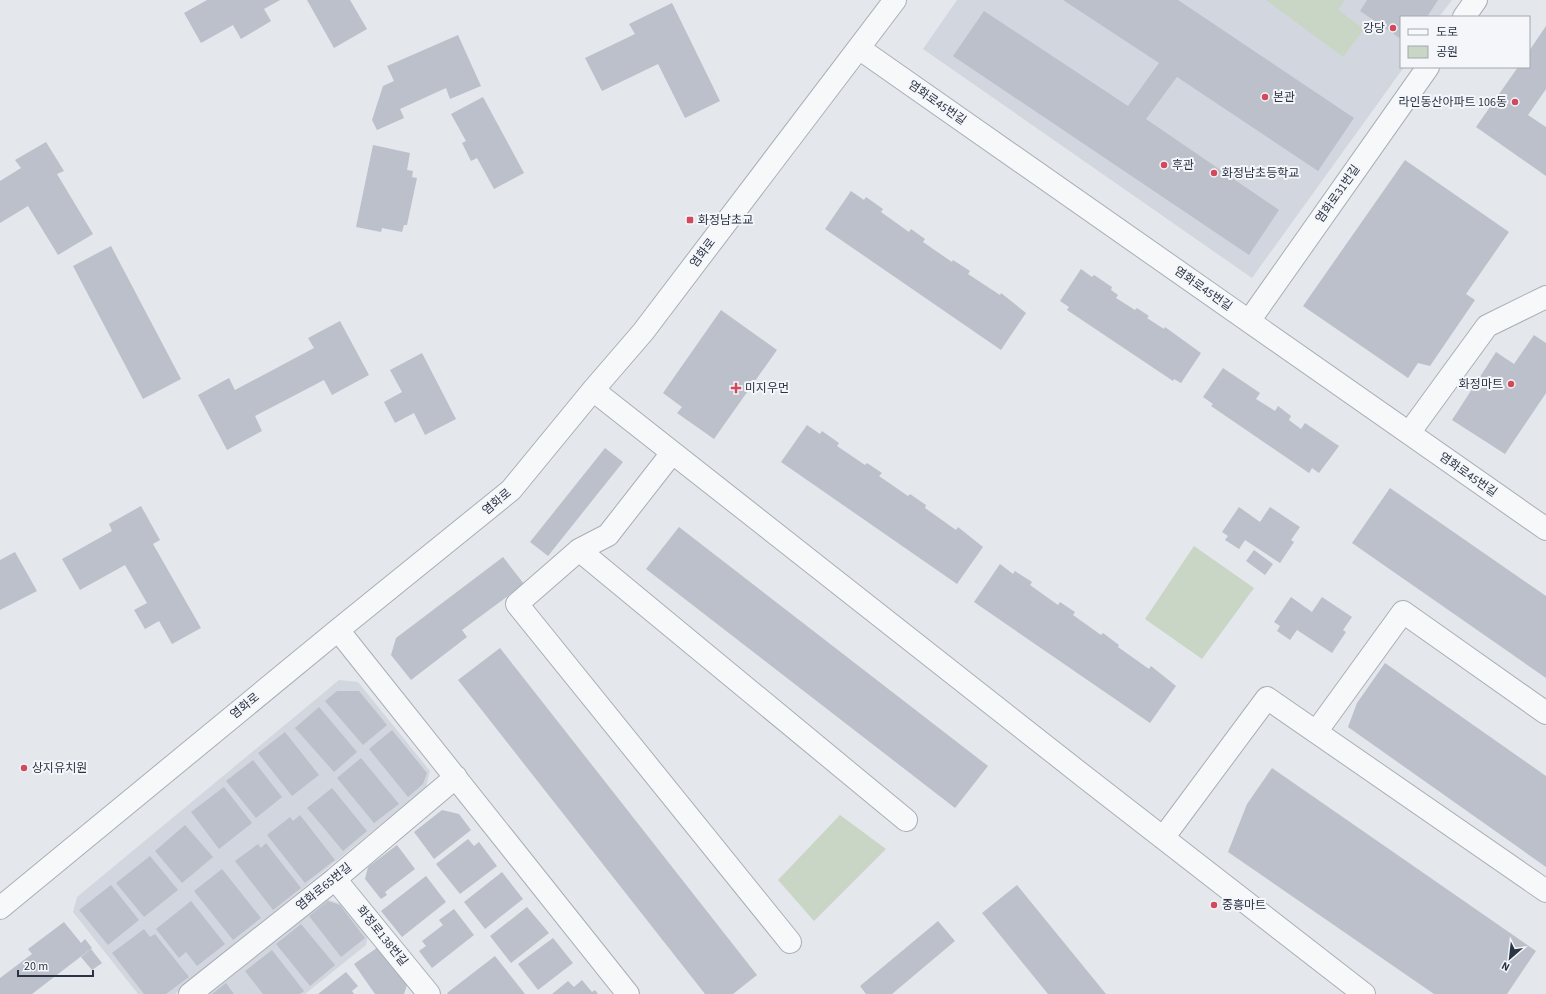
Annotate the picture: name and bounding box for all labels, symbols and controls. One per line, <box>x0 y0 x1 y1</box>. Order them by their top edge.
legend <box>1400 16 1530 68</box>
place label: 강당 <box>1363 20 1385 37</box>
marker: 강당 <box>1388 23 1398 33</box>
text: 도로 <box>1436 24 1458 41</box>
text: 공원 <box>1436 44 1458 61</box>
street label: 염화로45번길 <box>905 77 969 129</box>
place label: 본관 <box>1273 89 1295 106</box>
marker: 본관 <box>1260 92 1270 102</box>
place label: 라인동산아파트 106동 <box>1398 94 1507 111</box>
marker: 라인동산아파트 106동 <box>1510 97 1520 107</box>
place label: 후관 <box>1172 157 1194 174</box>
marker: 후관 <box>1159 160 1169 170</box>
street label: 염화로31번길 <box>1312 162 1364 226</box>
place label: 화정남초등학교 <box>1222 165 1299 182</box>
marker: 화정남초등학교 <box>1209 168 1219 178</box>
place label: 화정남초교 <box>698 212 753 229</box>
marker: 화정남초교 <box>685 215 695 225</box>
street label: 염화로 <box>686 235 720 271</box>
street label: 염화로45번길 <box>1171 263 1235 315</box>
place label: 화정마트 <box>1459 376 1503 393</box>
marker: 화정마트 <box>1506 379 1516 389</box>
place label: 미지우먼 <box>745 380 789 397</box>
marker: 미지우먼 <box>730 382 742 394</box>
street label: 염화로45번길 <box>1436 449 1500 501</box>
street label: 염화로 <box>479 485 515 519</box>
street label: 염화로 <box>227 689 263 723</box>
place label: 상지유치원 <box>32 760 87 777</box>
marker: 상지유치원 <box>19 763 29 773</box>
street label: 염화로65번길 <box>293 859 355 915</box>
place label: 중흥마트 <box>1222 897 1266 914</box>
marker: 중흥마트 <box>1209 900 1219 910</box>
street label: 화정로138번길 <box>352 902 412 970</box>
north arrow <box>1490 938 1530 978</box>
scale bar <box>18 952 93 978</box>
text: 20 m <box>24 958 48 975</box>
text: N <box>1499 958 1512 975</box>

